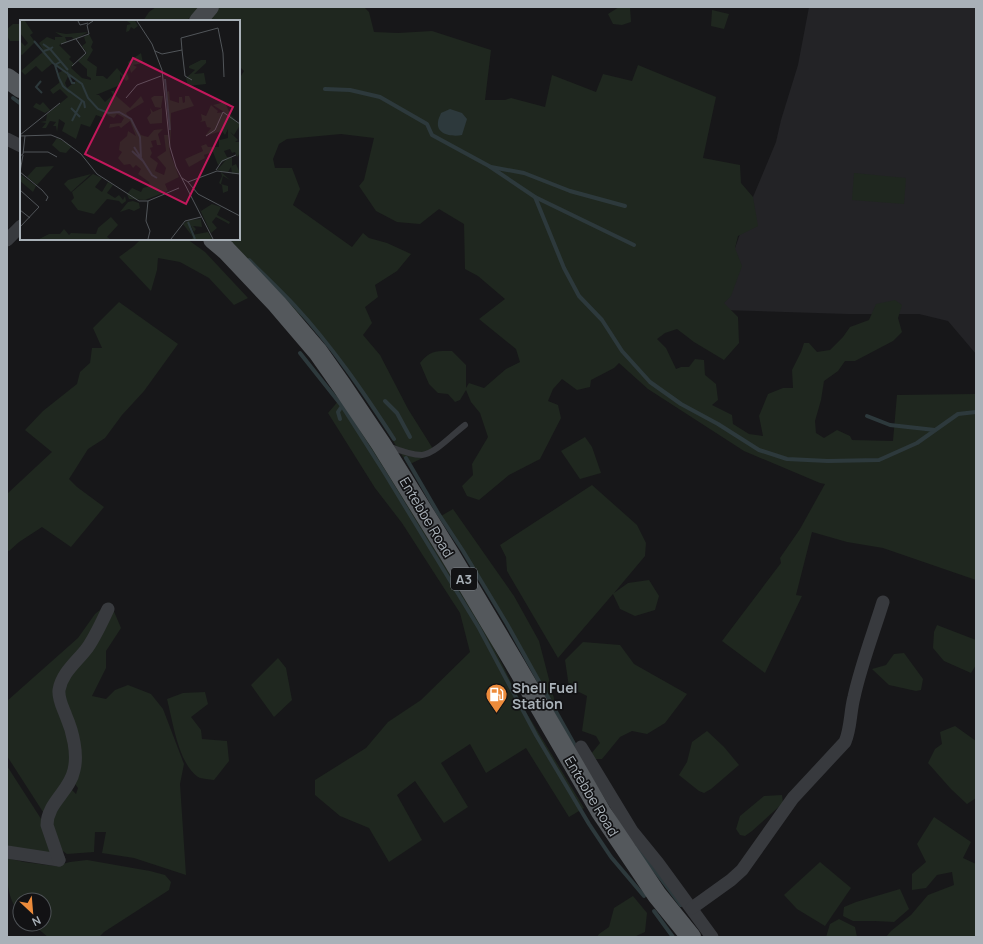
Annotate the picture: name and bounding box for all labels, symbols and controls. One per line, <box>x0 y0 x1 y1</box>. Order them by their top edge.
inset map <box>20 20 240 240</box>
street label: Entebbe Road <box>396 473 458 561</box>
road number: A3 <box>451 568 477 590</box>
place label: Shell Fuel Station <box>512 678 578 713</box>
fuel station icon: Shell Fuel Station <box>483 682 509 715</box>
street label: Entebbe Road <box>561 752 623 840</box>
north arrow <box>12 892 52 932</box>
text: N <box>30 913 43 930</box>

